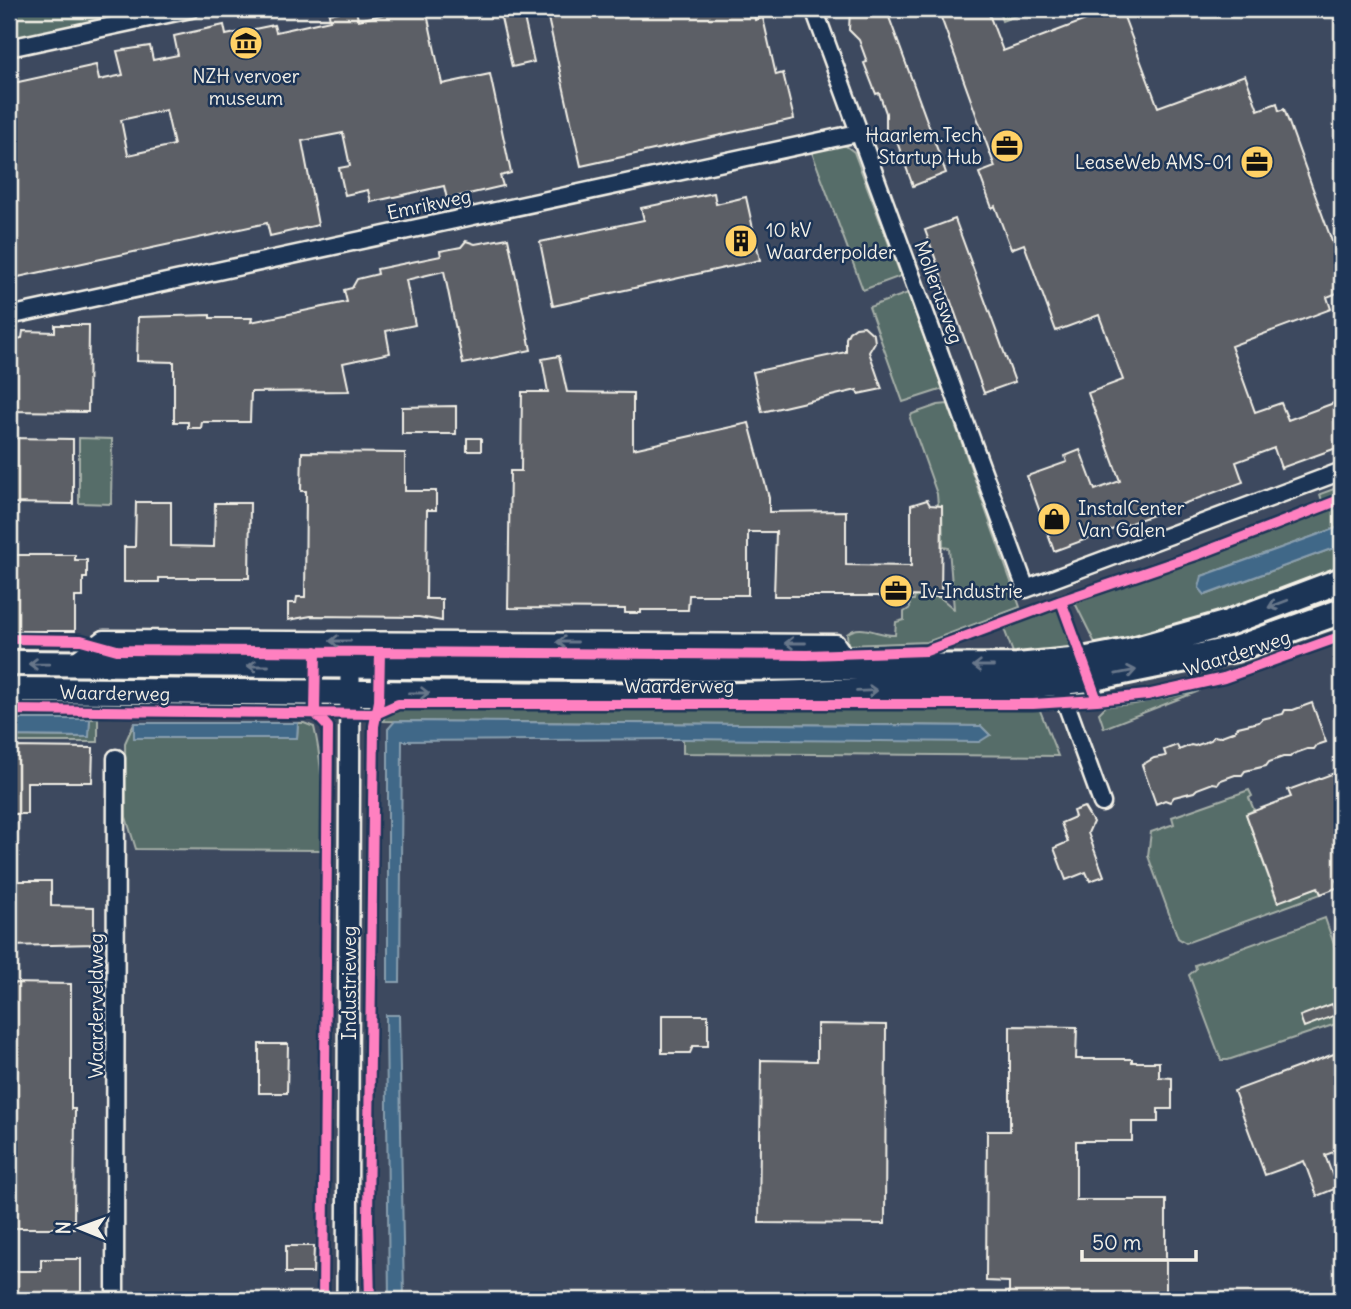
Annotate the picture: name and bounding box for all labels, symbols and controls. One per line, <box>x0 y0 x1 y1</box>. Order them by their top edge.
museum icon: NZH vervoer museum <box>227 24 265 62</box>
place label: NZH vervoer museum <box>192 64 300 110</box>
place label: Haarlem.Tech Startup Hub <box>865 123 982 169</box>
office icon: Haarlem.Tech Startup Hub <box>988 127 1026 165</box>
office icon: LeaseWeb AMS-01 <box>1238 143 1276 181</box>
place label: LeaseWeb AMS-01 <box>1075 150 1232 174</box>
street label: Emrikweg <box>385 183 473 225</box>
place label: 10 kV Waarderpolder <box>766 218 896 264</box>
building icon: 10 kV Waarderpolder <box>722 222 760 260</box>
street label: Mollerusweg <box>909 237 969 347</box>
place label: InstalCenter Van Galen <box>1078 496 1185 542</box>
shop icon: InstalCenter Van Galen <box>1035 500 1073 538</box>
office icon: Iv-Industrie <box>877 572 915 610</box>
place label: Iv-Industrie <box>920 579 1023 603</box>
one-way arrow <box>1268 598 1290 611</box>
street label: Waarderweg <box>1181 624 1293 682</box>
one-way arrow <box>329 634 352 647</box>
one-way arrow <box>556 635 579 649</box>
one-way arrow <box>784 636 807 650</box>
one-way arrow <box>28 657 51 671</box>
one-way arrow <box>247 659 270 673</box>
one-way arrow <box>972 659 995 673</box>
one-way arrow <box>1114 665 1137 679</box>
street label: Waarderweg <box>624 674 734 698</box>
street label: Waarderweg <box>59 680 171 706</box>
one-way arrow <box>855 684 878 698</box>
one-way arrow <box>407 686 430 700</box>
street label: Industrieweg <box>337 926 361 1040</box>
street label: Waarderveldweg <box>84 933 108 1079</box>
north arrow <box>46 1194 116 1264</box>
scale bar <box>1082 1218 1195 1262</box>
text: N <box>51 1221 75 1234</box>
text: 50 m <box>1092 1229 1141 1256</box>

